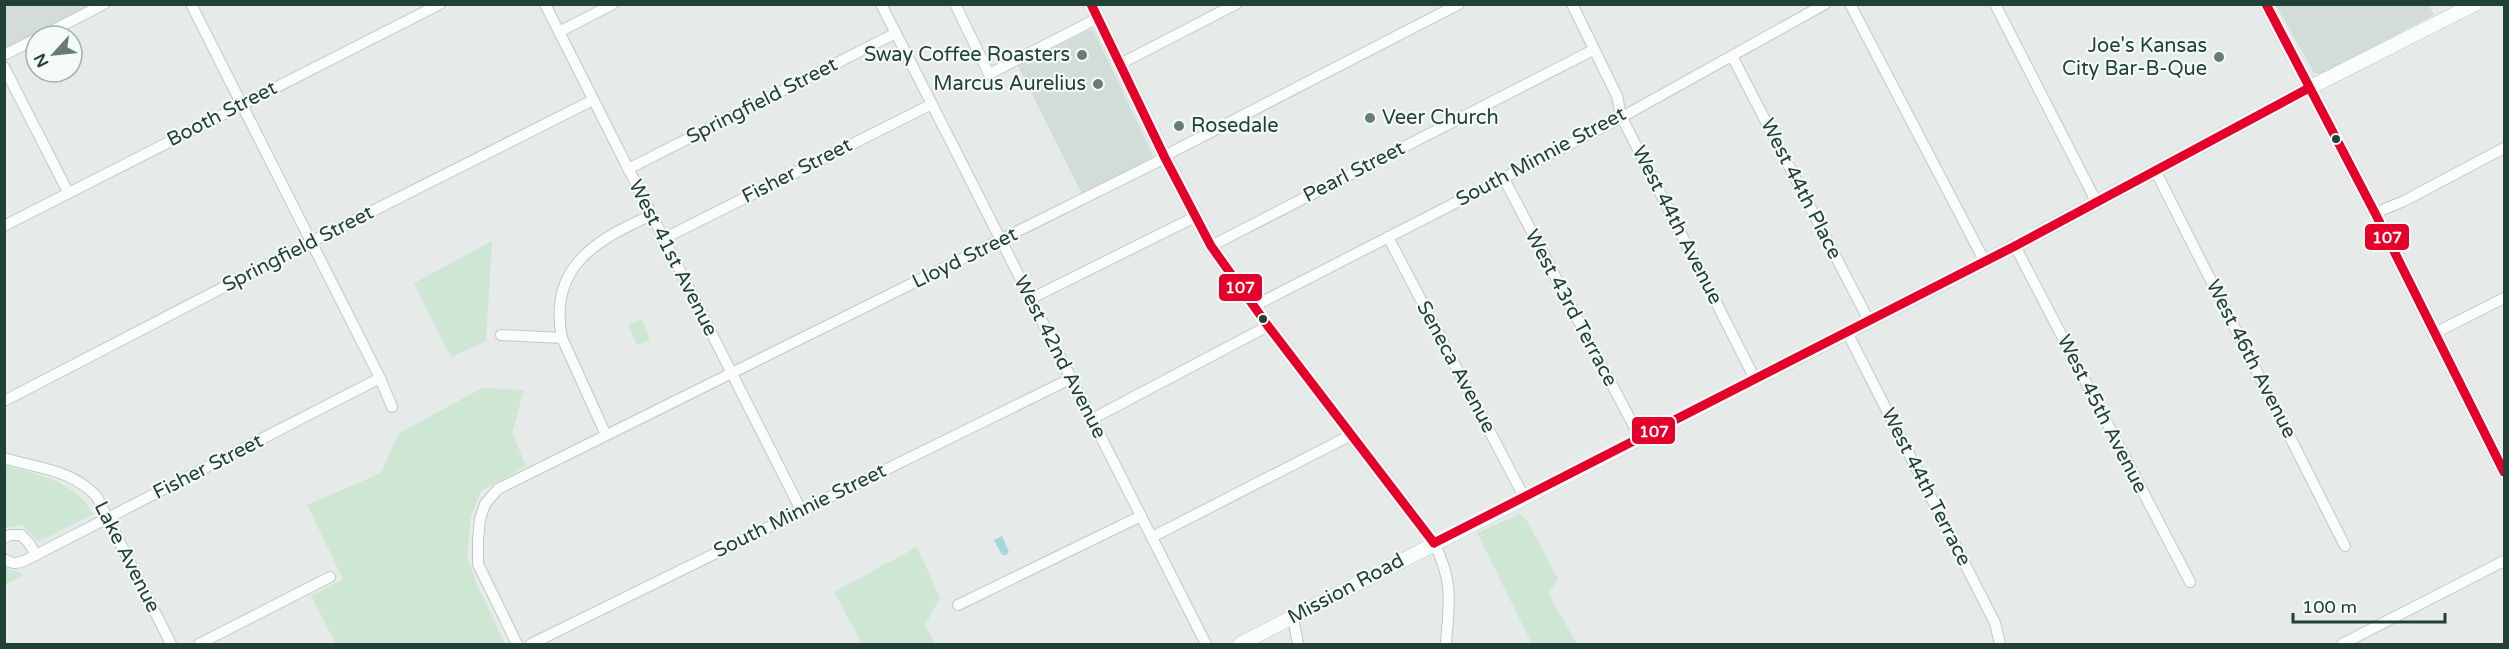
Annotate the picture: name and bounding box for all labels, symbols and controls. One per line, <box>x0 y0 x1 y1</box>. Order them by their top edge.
north arrow <box>24 24 84 84</box>
place label: Joe's Kansas City Bar-B-Que <box>2062 34 2207 81</box>
place label: Sway Coffee Roasters <box>864 43 1070 67</box>
marker: Sway Coffee Roasters <box>1075 48 1089 62</box>
text: N <box>30 50 53 71</box>
marker: Joe's Kansas City Bar-B-Que <box>2212 50 2226 64</box>
street label: Springfield Street <box>682 52 842 149</box>
place label: Marcus Aurelius <box>933 72 1086 96</box>
street label: Booth Street <box>163 76 281 152</box>
marker: Marcus Aurelius <box>1091 77 1105 91</box>
street label: South Minnie Street <box>1452 102 1630 212</box>
place label: Veer Church <box>1382 106 1499 130</box>
marker: Veer Church <box>1363 111 1377 125</box>
place label: Rosedale <box>1191 114 1278 138</box>
street label: West 44th Place <box>1755 115 1847 263</box>
marker: Rosedale <box>1172 119 1186 133</box>
street label: Fisher Street <box>738 133 856 209</box>
unlabelled marker <box>2330 133 2342 145</box>
street label: Pearl Street <box>1299 136 1409 208</box>
street label: West 44th Avenue <box>1627 142 1727 308</box>
street label: West 41st Avenue <box>623 176 723 340</box>
street label: Springfield Street <box>218 200 378 297</box>
street label: Lloyd Street <box>908 222 1022 294</box>
line badge: 107 <box>2364 223 2410 251</box>
street label: West 43rd Terrace <box>1520 226 1622 390</box>
text: 107 <box>2372 228 2402 248</box>
street label: West 42nd Avenue <box>1009 271 1111 443</box>
line badge: 107 <box>1218 273 1263 302</box>
street label: West 46th Avenue <box>2201 276 2301 442</box>
text: 107 <box>1225 278 1255 298</box>
street label: Seneca Avenue <box>1411 297 1501 437</box>
unlabelled marker <box>1257 313 1269 325</box>
street label: West 45th Avenue <box>2052 331 2152 497</box>
street label: West 44th Terrace <box>1876 404 1976 570</box>
line badge: 107 <box>1631 416 1676 445</box>
text: 107 <box>1639 422 1669 442</box>
street label: Fisher Street <box>149 429 267 505</box>
street label: South Minnie Street <box>710 459 890 563</box>
street label: Lake Avenue <box>89 497 165 617</box>
street label: Mission Road <box>1284 548 1408 630</box>
scale bar <box>2293 586 2444 624</box>
text: 100 m <box>2302 596 2357 618</box>

